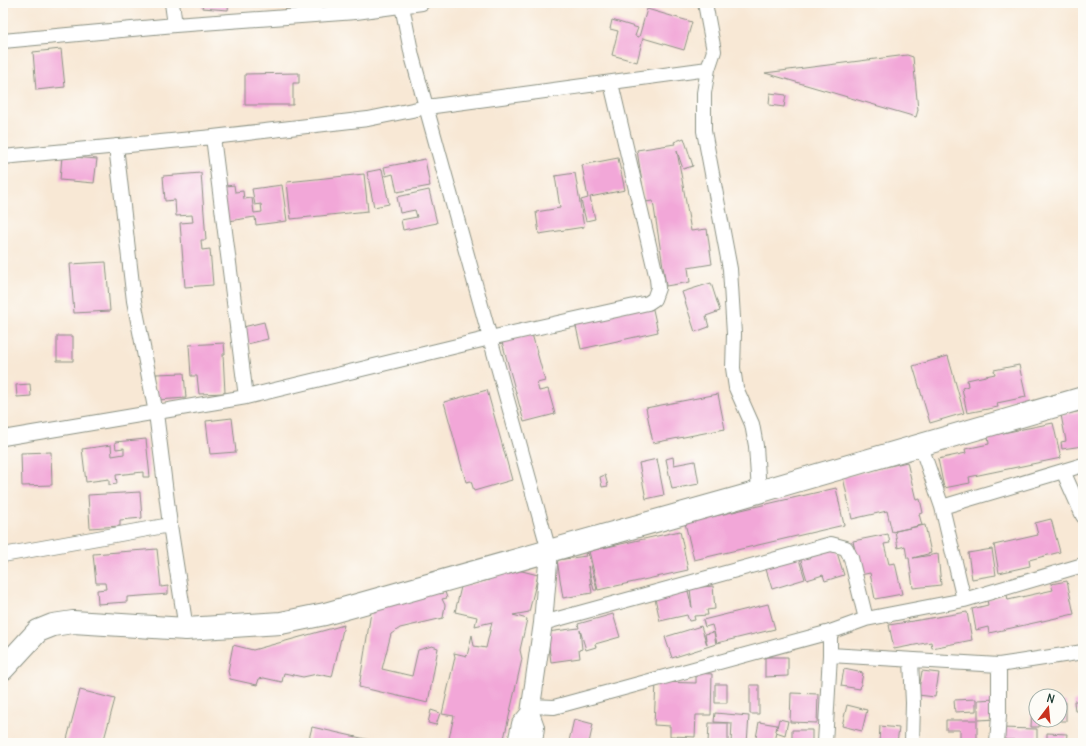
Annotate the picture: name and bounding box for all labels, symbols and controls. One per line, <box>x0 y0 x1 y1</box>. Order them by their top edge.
north arrow <box>1028 688 1068 728</box>
text: N <box>1045 691 1056 706</box>

